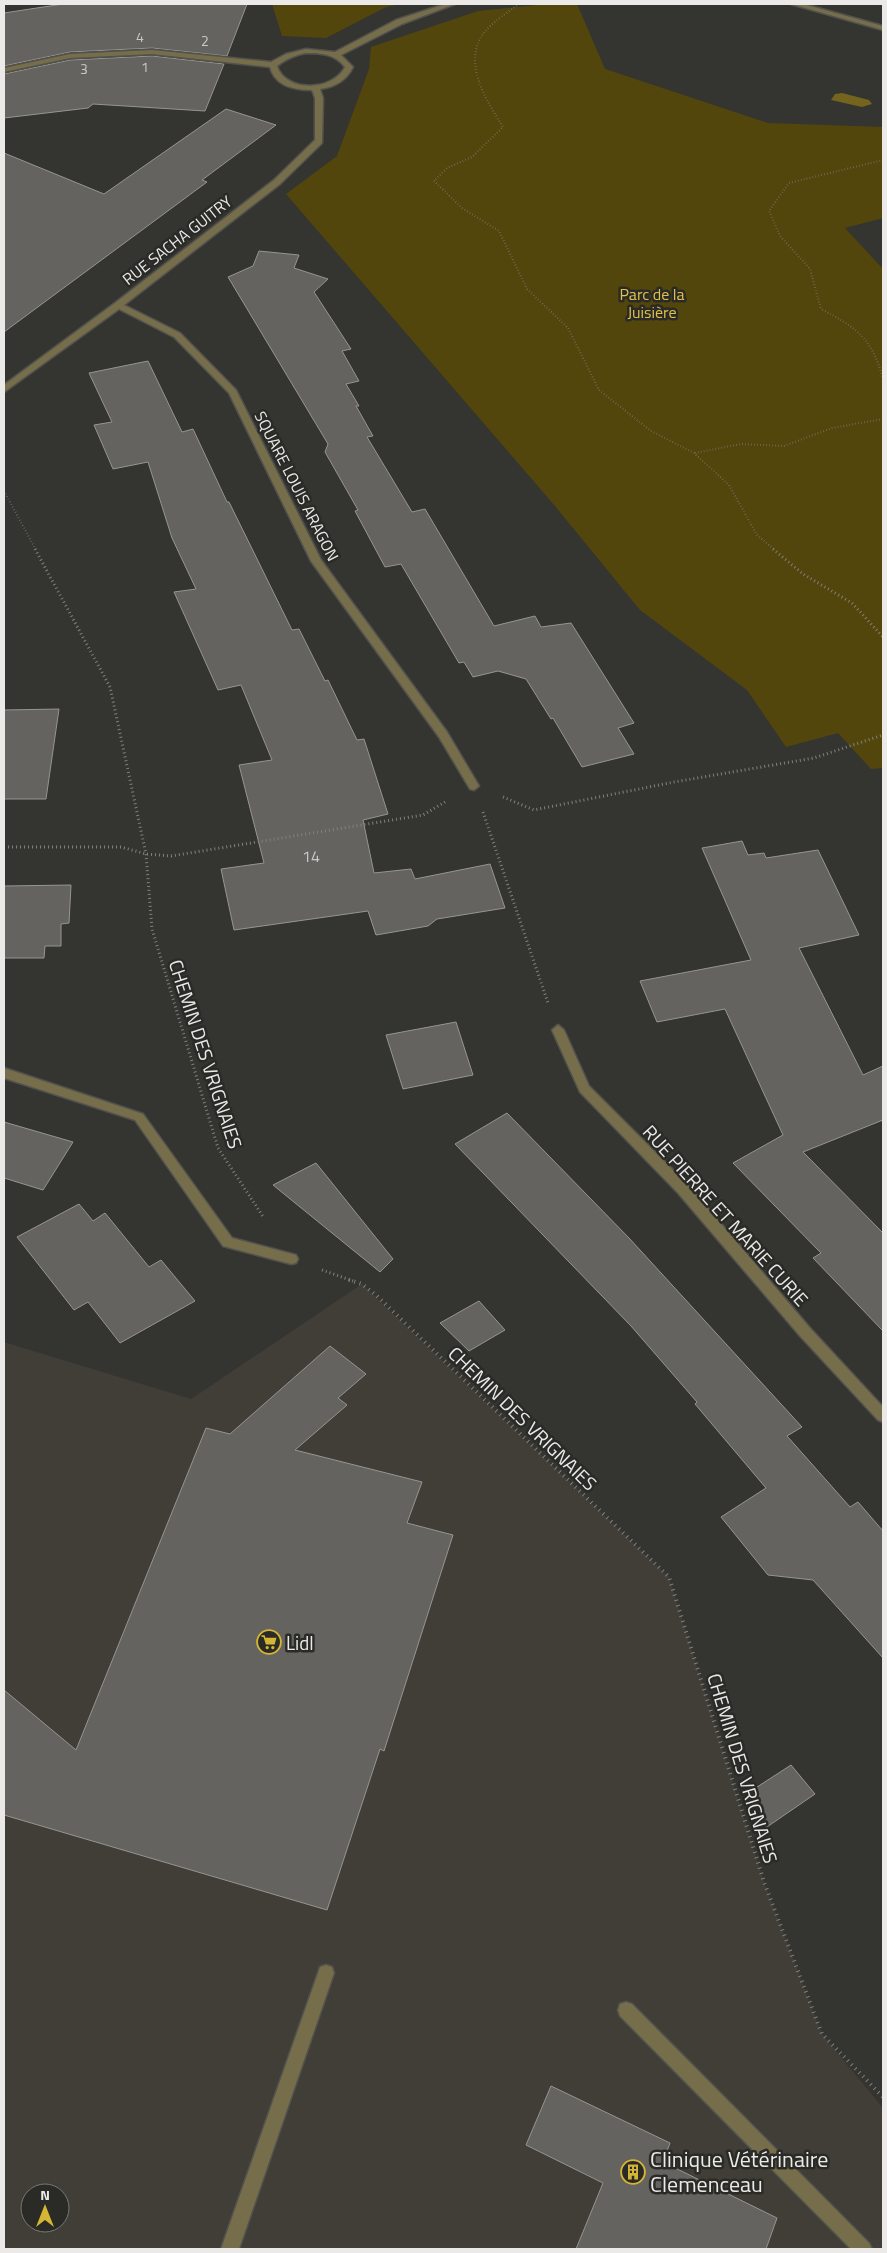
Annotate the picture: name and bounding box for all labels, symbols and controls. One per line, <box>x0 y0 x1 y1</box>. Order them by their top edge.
house number: 4 <box>136 26 144 47</box>
house number: 2 <box>201 30 209 51</box>
house number: 1 <box>141 56 149 77</box>
house number: 3 <box>80 58 88 79</box>
street label: RUE SACHA GUITRY <box>117 189 237 291</box>
park label: Parc de la Juisière <box>619 282 685 324</box>
street label: SQUARE LOUIS ARAGON <box>249 407 345 565</box>
house number: 14 <box>302 844 320 868</box>
street label: CHEMIN DES VRIGNAIES <box>162 956 250 1152</box>
street label: RUE PIERRE ET MARIE CURIE <box>636 1118 816 1312</box>
street label: CHEMIN DES VRIGNAIES <box>442 1339 604 1497</box>
place label: Lidl <box>286 1628 314 1657</box>
supermarket icon: Lidl <box>256 1629 282 1655</box>
street label: CHEMIN DES VRIGNAIES <box>700 1669 786 1867</box>
place label: Clinique Vétérinaire Clemenceau <box>650 2142 828 2201</box>
building icon: Clinique Vétérinaire Clemenceau <box>620 2159 646 2185</box>
north arrow <box>20 2183 70 2233</box>
text: N <box>40 2184 50 2205</box>

